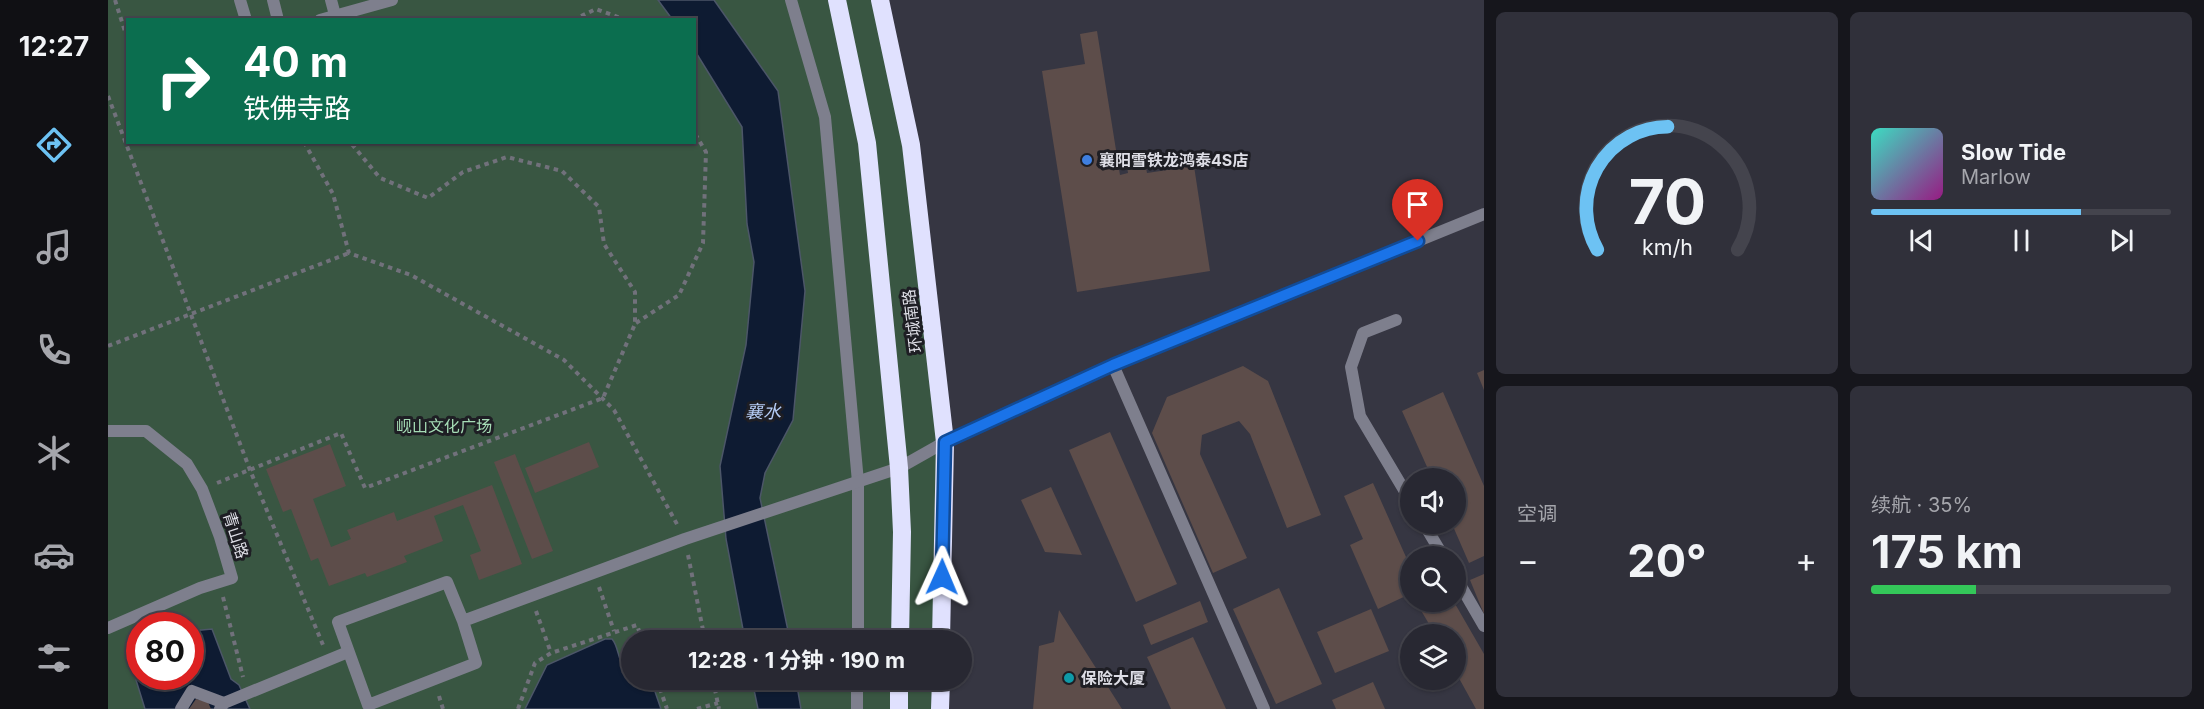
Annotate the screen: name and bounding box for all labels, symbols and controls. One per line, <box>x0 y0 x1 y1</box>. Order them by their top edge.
text: 12:27 <box>19 30 89 63</box>
text: 40 m <box>243 36 348 87</box>
icon: right <box>144 42 222 120</box>
text: 铁佛寺路 <box>243 92 351 125</box>
icon: directions <box>33 124 75 166</box>
text: Slow Tide <box>1961 139 2066 165</box>
place label: 襄阳雪铁龙鸿泰4S店 <box>1099 150 1248 170</box>
marker: 襄阳雪铁龙鸿泰4S店 <box>1080 153 1094 167</box>
text: 70 <box>1628 164 1706 239</box>
text: Marlow <box>1961 165 2031 189</box>
pin <box>1392 179 1443 241</box>
icon: arrive <box>1401 188 1434 221</box>
icon: previous <box>1905 224 1938 257</box>
icon: pause <box>2005 224 2038 257</box>
icon: next <box>2105 224 2138 257</box>
icon: music <box>33 226 75 268</box>
text: km/h <box>1642 234 1692 260</box>
street label: 环城南路 <box>898 288 926 354</box>
icon: phone <box>33 329 75 371</box>
water label: 襄水 <box>745 401 782 422</box>
park label: 岘山文化广场 <box>396 416 492 436</box>
icon: climate <box>33 432 75 474</box>
map controls <box>1400 468 1466 690</box>
button: sound <box>1400 468 1466 534</box>
text: 续航 · 35% <box>1871 493 1972 517</box>
text: 空调 <box>1517 502 1557 526</box>
street label: 青山路 <box>219 509 253 561</box>
text: 175 km <box>1871 524 2023 579</box>
text: 20° <box>1627 533 1707 588</box>
icon: car <box>33 534 75 576</box>
text: − <box>1517 540 1539 580</box>
text: + <box>1795 540 1817 580</box>
position arrow <box>910 545 974 609</box>
button: search <box>1400 546 1466 612</box>
speed limit sign: 80 <box>126 612 204 690</box>
button: layers <box>1400 624 1466 690</box>
icon: filters <box>33 637 75 679</box>
text: 12:28 · 1 分钟 · 190 m <box>688 647 905 673</box>
place label: 保险大厦 <box>1081 668 1145 688</box>
marker: 保险大厦 <box>1062 671 1076 685</box>

